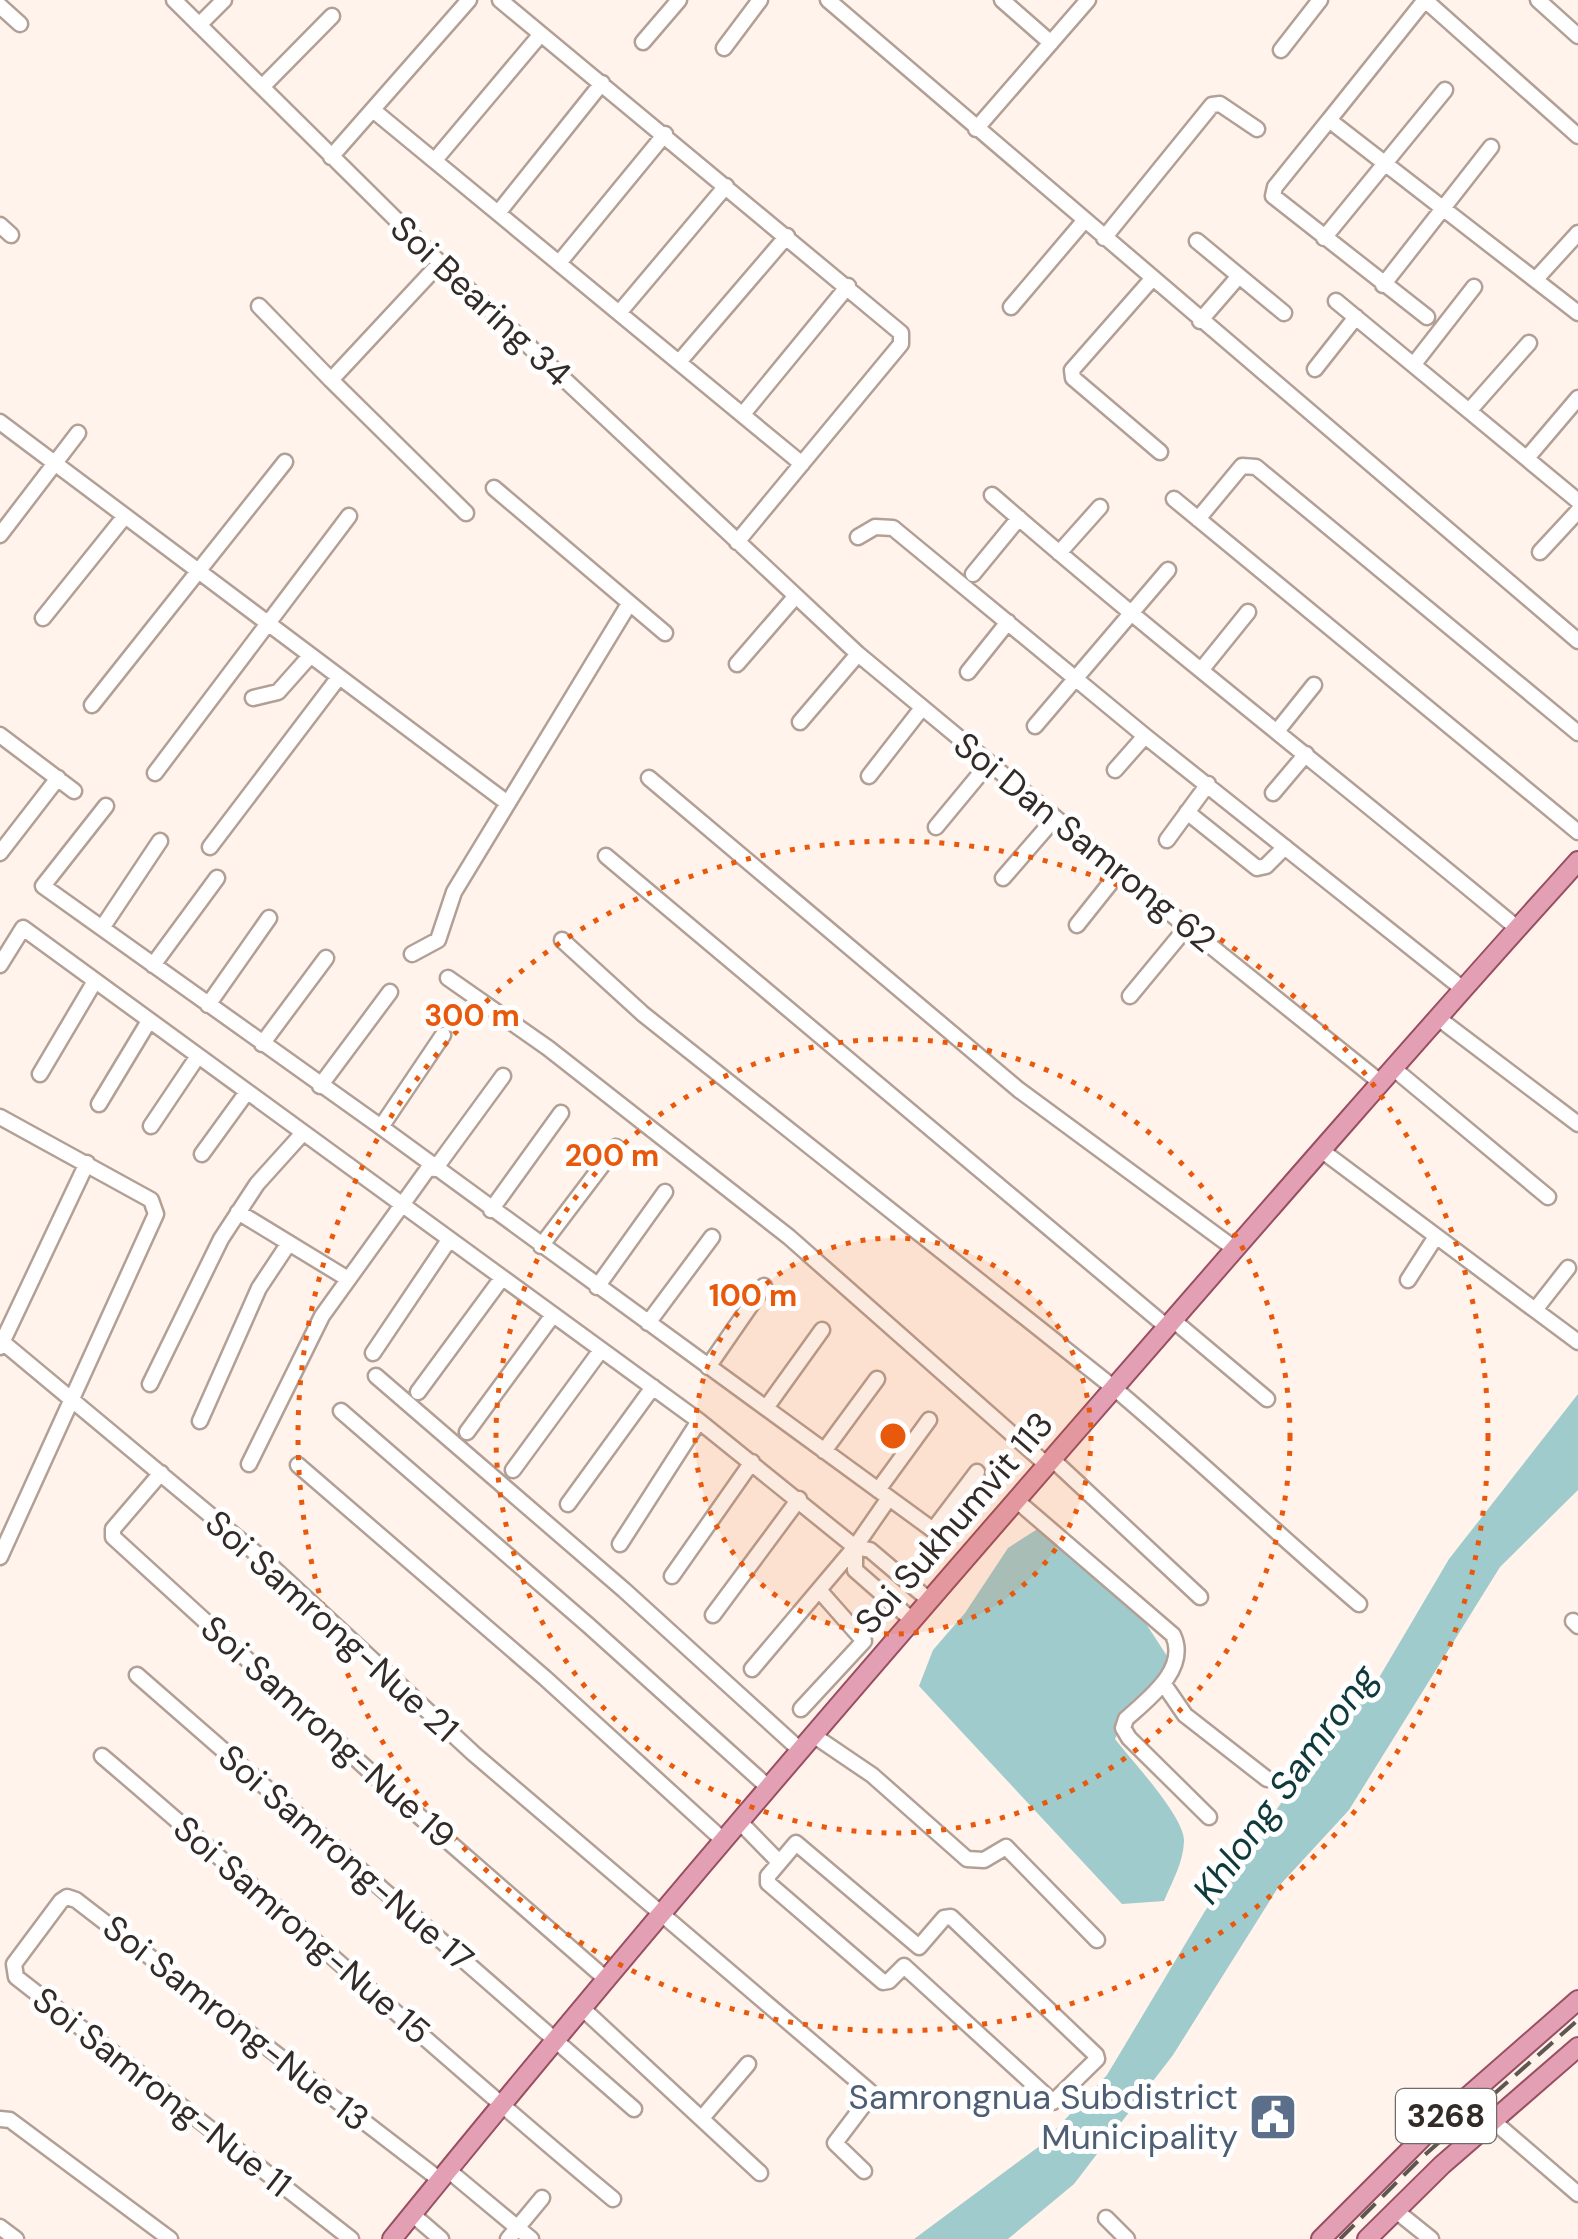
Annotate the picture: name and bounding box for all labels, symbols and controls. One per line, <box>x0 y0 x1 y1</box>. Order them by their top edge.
street label: Soi Bearing 34 <box>381 205 581 397</box>
street label: Soi Dan Samrong 62 <box>944 722 1226 962</box>
text: 300 m <box>424 996 520 1035</box>
text: 200 m <box>565 1136 659 1175</box>
text: 100 m <box>709 1276 797 1315</box>
street label: Soi Sukhumvit 113 <box>845 1402 1063 1644</box>
centre of rings <box>875 1418 911 1454</box>
street label: Soi Samrong-Nue 21 <box>196 1500 468 1752</box>
street label: Soi Samrong-Nue 19 <box>191 1605 465 1859</box>
water label: Khlong Samrong <box>1181 1654 1389 1914</box>
street label: Soi Samrong-Nue 17 <box>209 1734 483 1982</box>
street label: Soi Samrong-Nue 15 <box>164 1806 440 2054</box>
street label: Soi Samrong-Nue 13 <box>93 1905 379 2141</box>
street label: Soi Samrong-Nue 11 <box>23 1977 301 2207</box>
place label: Samrongnua Subdistrict Municipality <box>849 2074 1238 2160</box>
road number: 3268 <box>1396 2089 1496 2143</box>
public building icon: Samrongnua Subdistrict Municipality <box>1247 2091 1299 2143</box>

